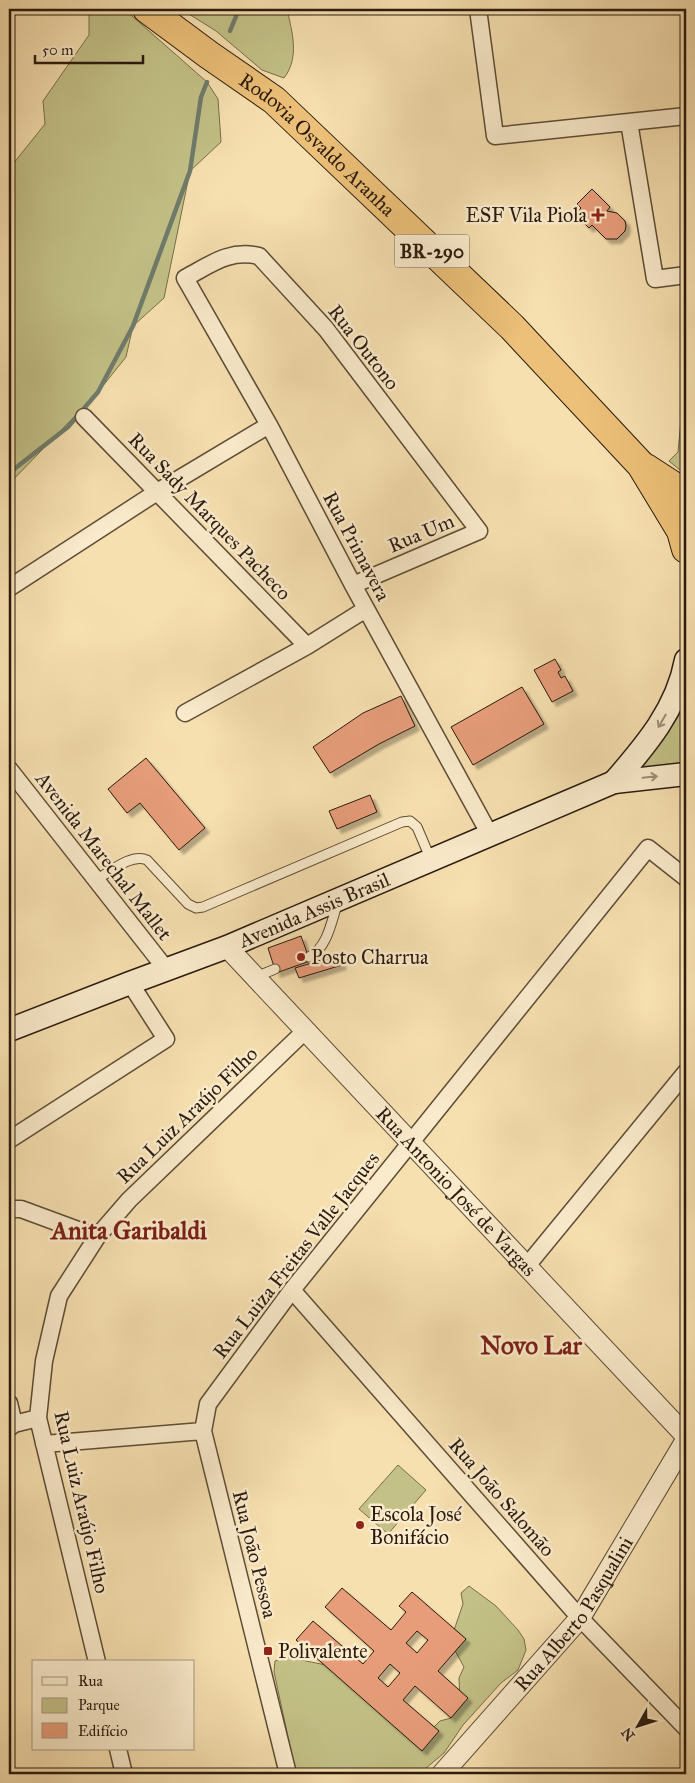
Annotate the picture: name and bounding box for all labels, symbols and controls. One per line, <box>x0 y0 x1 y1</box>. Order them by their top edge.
scale bar <box>35 32 142 64</box>
text: 50 m <box>42 41 74 59</box>
street label: Rodovia Osvaldo Aranha <box>235 68 401 222</box>
place label: ESF Vila Piola <box>465 203 588 227</box>
marker: ESF Vila Piola <box>591 208 605 222</box>
road number: BR-290 <box>394 235 470 268</box>
street label: Rua Outono <box>323 300 405 394</box>
street label: Rua Sady Marques Pacheco <box>123 427 296 605</box>
street label: Rua Primavera <box>318 487 396 605</box>
street label: Rua Um <box>384 508 458 558</box>
one-way arrow <box>657 713 667 727</box>
street label: Avenida Marechal Mallet <box>30 766 177 945</box>
one-way arrow <box>642 773 658 782</box>
street label: Avenida Assis Brasil <box>234 867 394 953</box>
place label: Posto Charrua <box>311 945 429 969</box>
marker: Posto Charrua <box>295 951 307 963</box>
street label: Rua Luiz Araújo Filho <box>112 1042 262 1188</box>
street label: Rua Antonio José de Vargas <box>371 1102 542 1281</box>
street label: Rua Luiza Freitas Valle Jacques <box>208 1147 385 1364</box>
district label: Anita Garibaldi <box>49 1215 207 1246</box>
district label: Novo Lar <box>480 1330 582 1361</box>
street label: Rua Luiz Araújo Filho <box>49 1408 115 1596</box>
street label: Rua João Salomão <box>443 1433 560 1562</box>
street label: Rua João Pessoa <box>227 1488 283 1621</box>
place label: Escola José Bonifácio <box>370 1502 463 1549</box>
marker: Escola José Bonifácio <box>354 1519 366 1531</box>
street label: Rua Alberto Pasqualini <box>509 1532 638 1696</box>
place label: Polivalente <box>278 1639 368 1663</box>
marker: Polivalente <box>262 1645 274 1657</box>
legend <box>32 1660 195 1750</box>
text: Rua <box>78 1672 103 1690</box>
text: Parque <box>78 1696 120 1715</box>
north arrow <box>612 1700 662 1750</box>
text: Edifício <box>78 1722 128 1740</box>
text: N <box>618 1724 639 1744</box>

